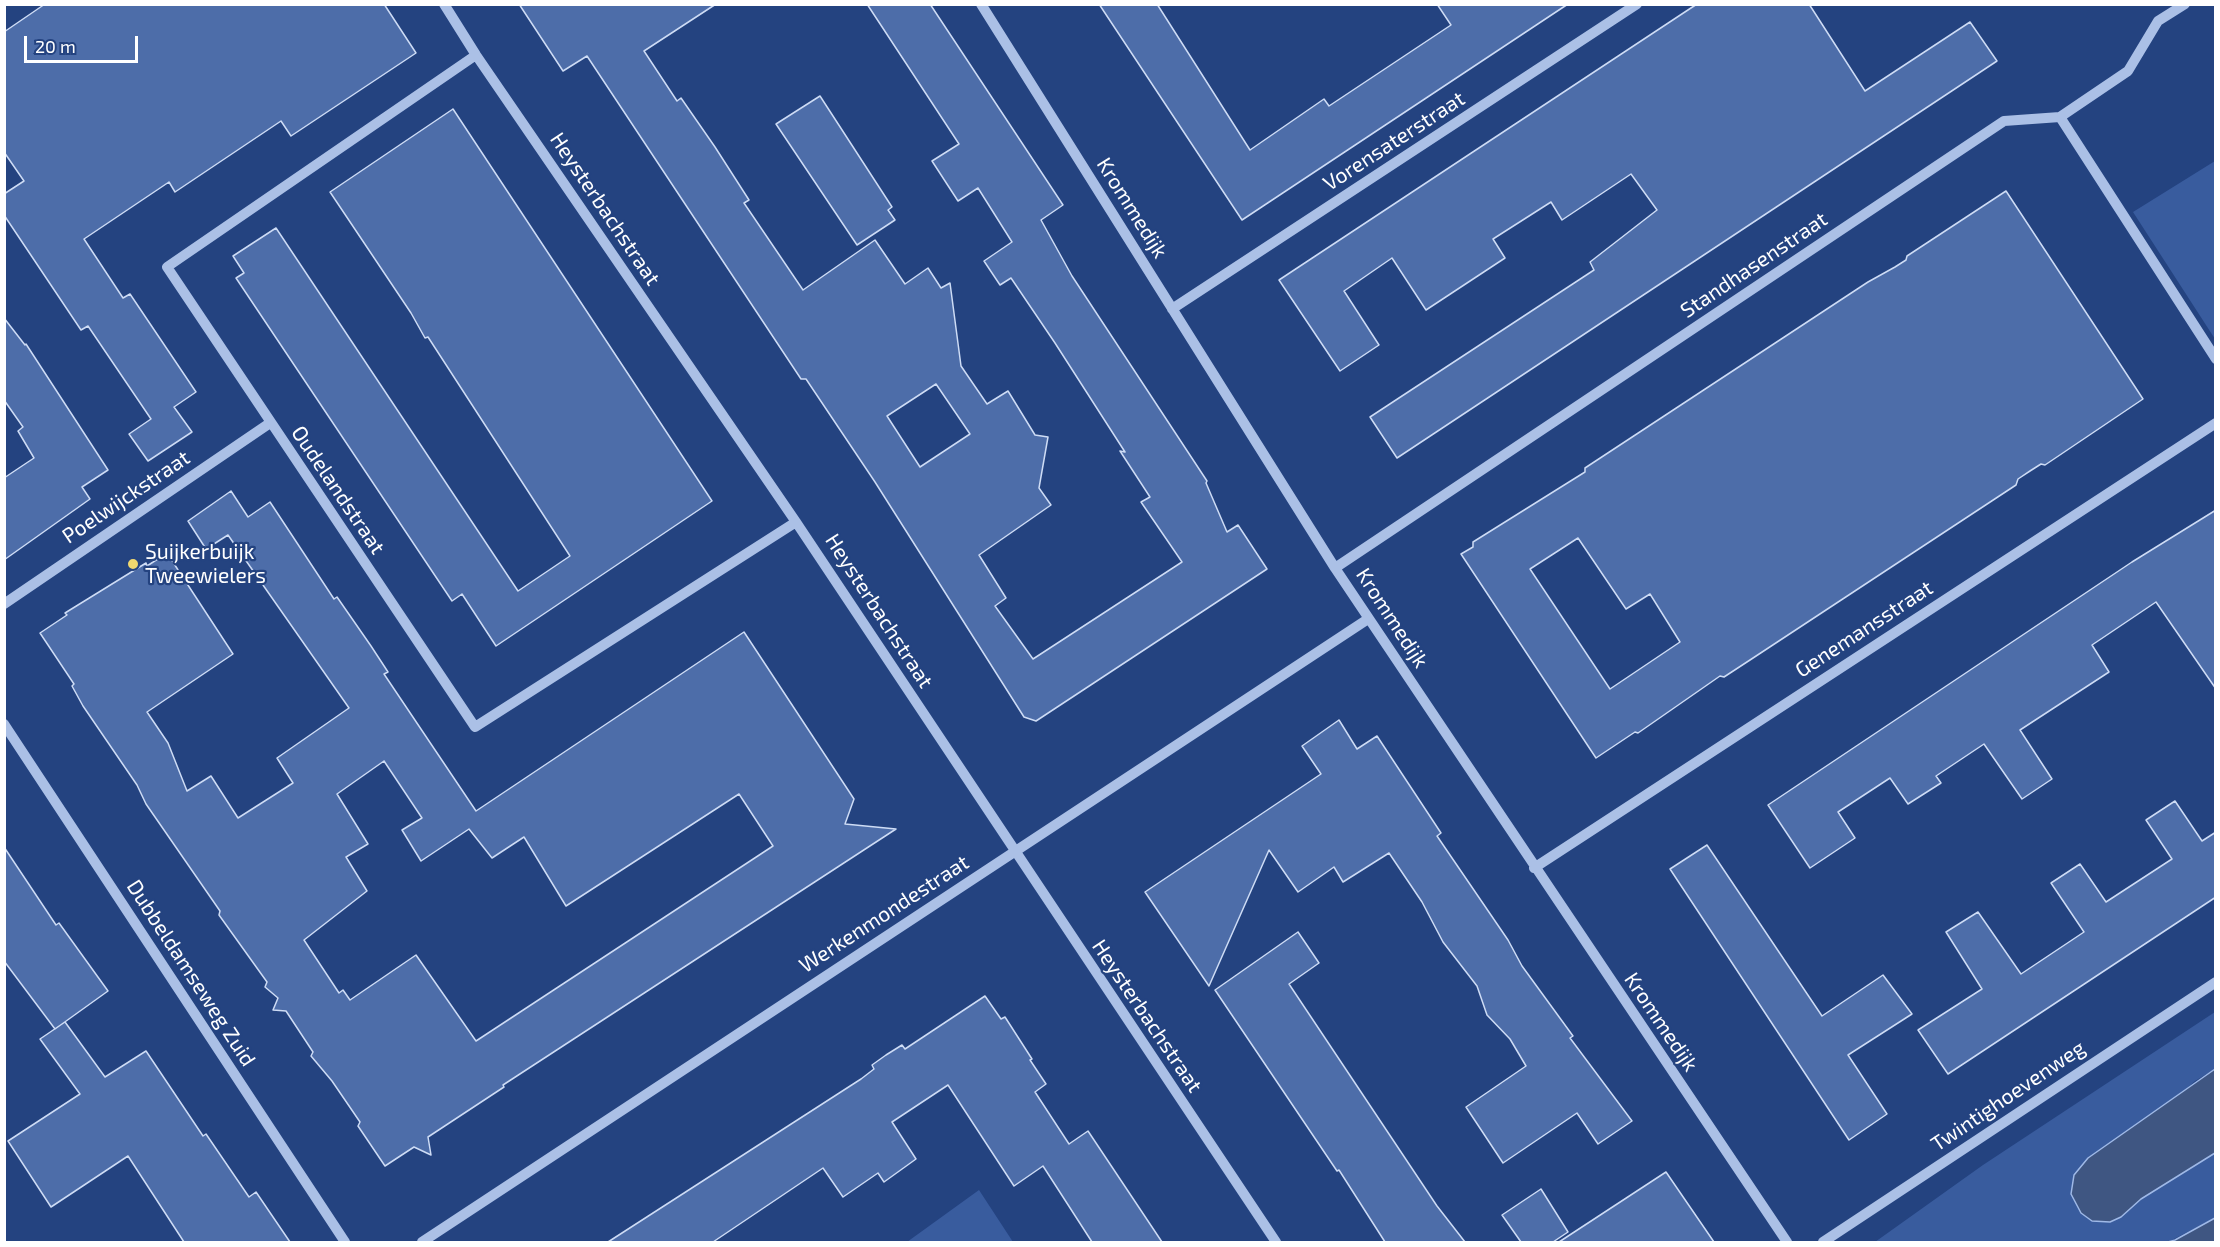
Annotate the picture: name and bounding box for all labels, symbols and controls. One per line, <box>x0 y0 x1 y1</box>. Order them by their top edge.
scale bar <box>27 24 141 62</box>
text: 20 m <box>35 35 76 57</box>
street label: Vorensaterstraat <box>1319 86 1469 196</box>
street label: Heysterbachstraat <box>545 128 665 290</box>
street label: Krommedijk <box>1091 153 1173 263</box>
street label: Standhasenstraat <box>1676 207 1832 323</box>
street label: Oudelandstraat <box>286 421 390 559</box>
street label: Poelwijckstraat <box>57 445 195 549</box>
street label: Heysterbachstraat <box>820 529 938 693</box>
place label: Suijkerbuijk Tweewielers <box>145 539 266 589</box>
marker: Suijkerbuijk Tweewielers <box>126 557 140 571</box>
street label: Krommedijk <box>1350 563 1434 673</box>
street label: Genemansstraat <box>1791 575 1937 683</box>
street label: Werkenmondestraat <box>795 850 973 978</box>
street label: Dubbeldamseweg Zuid <box>121 875 261 1071</box>
street label: Heysterbachstraat <box>1087 935 1207 1097</box>
street label: Krommedijk <box>1619 968 1703 1076</box>
street label: Twintighoevenweg <box>1926 1035 2090 1157</box>

